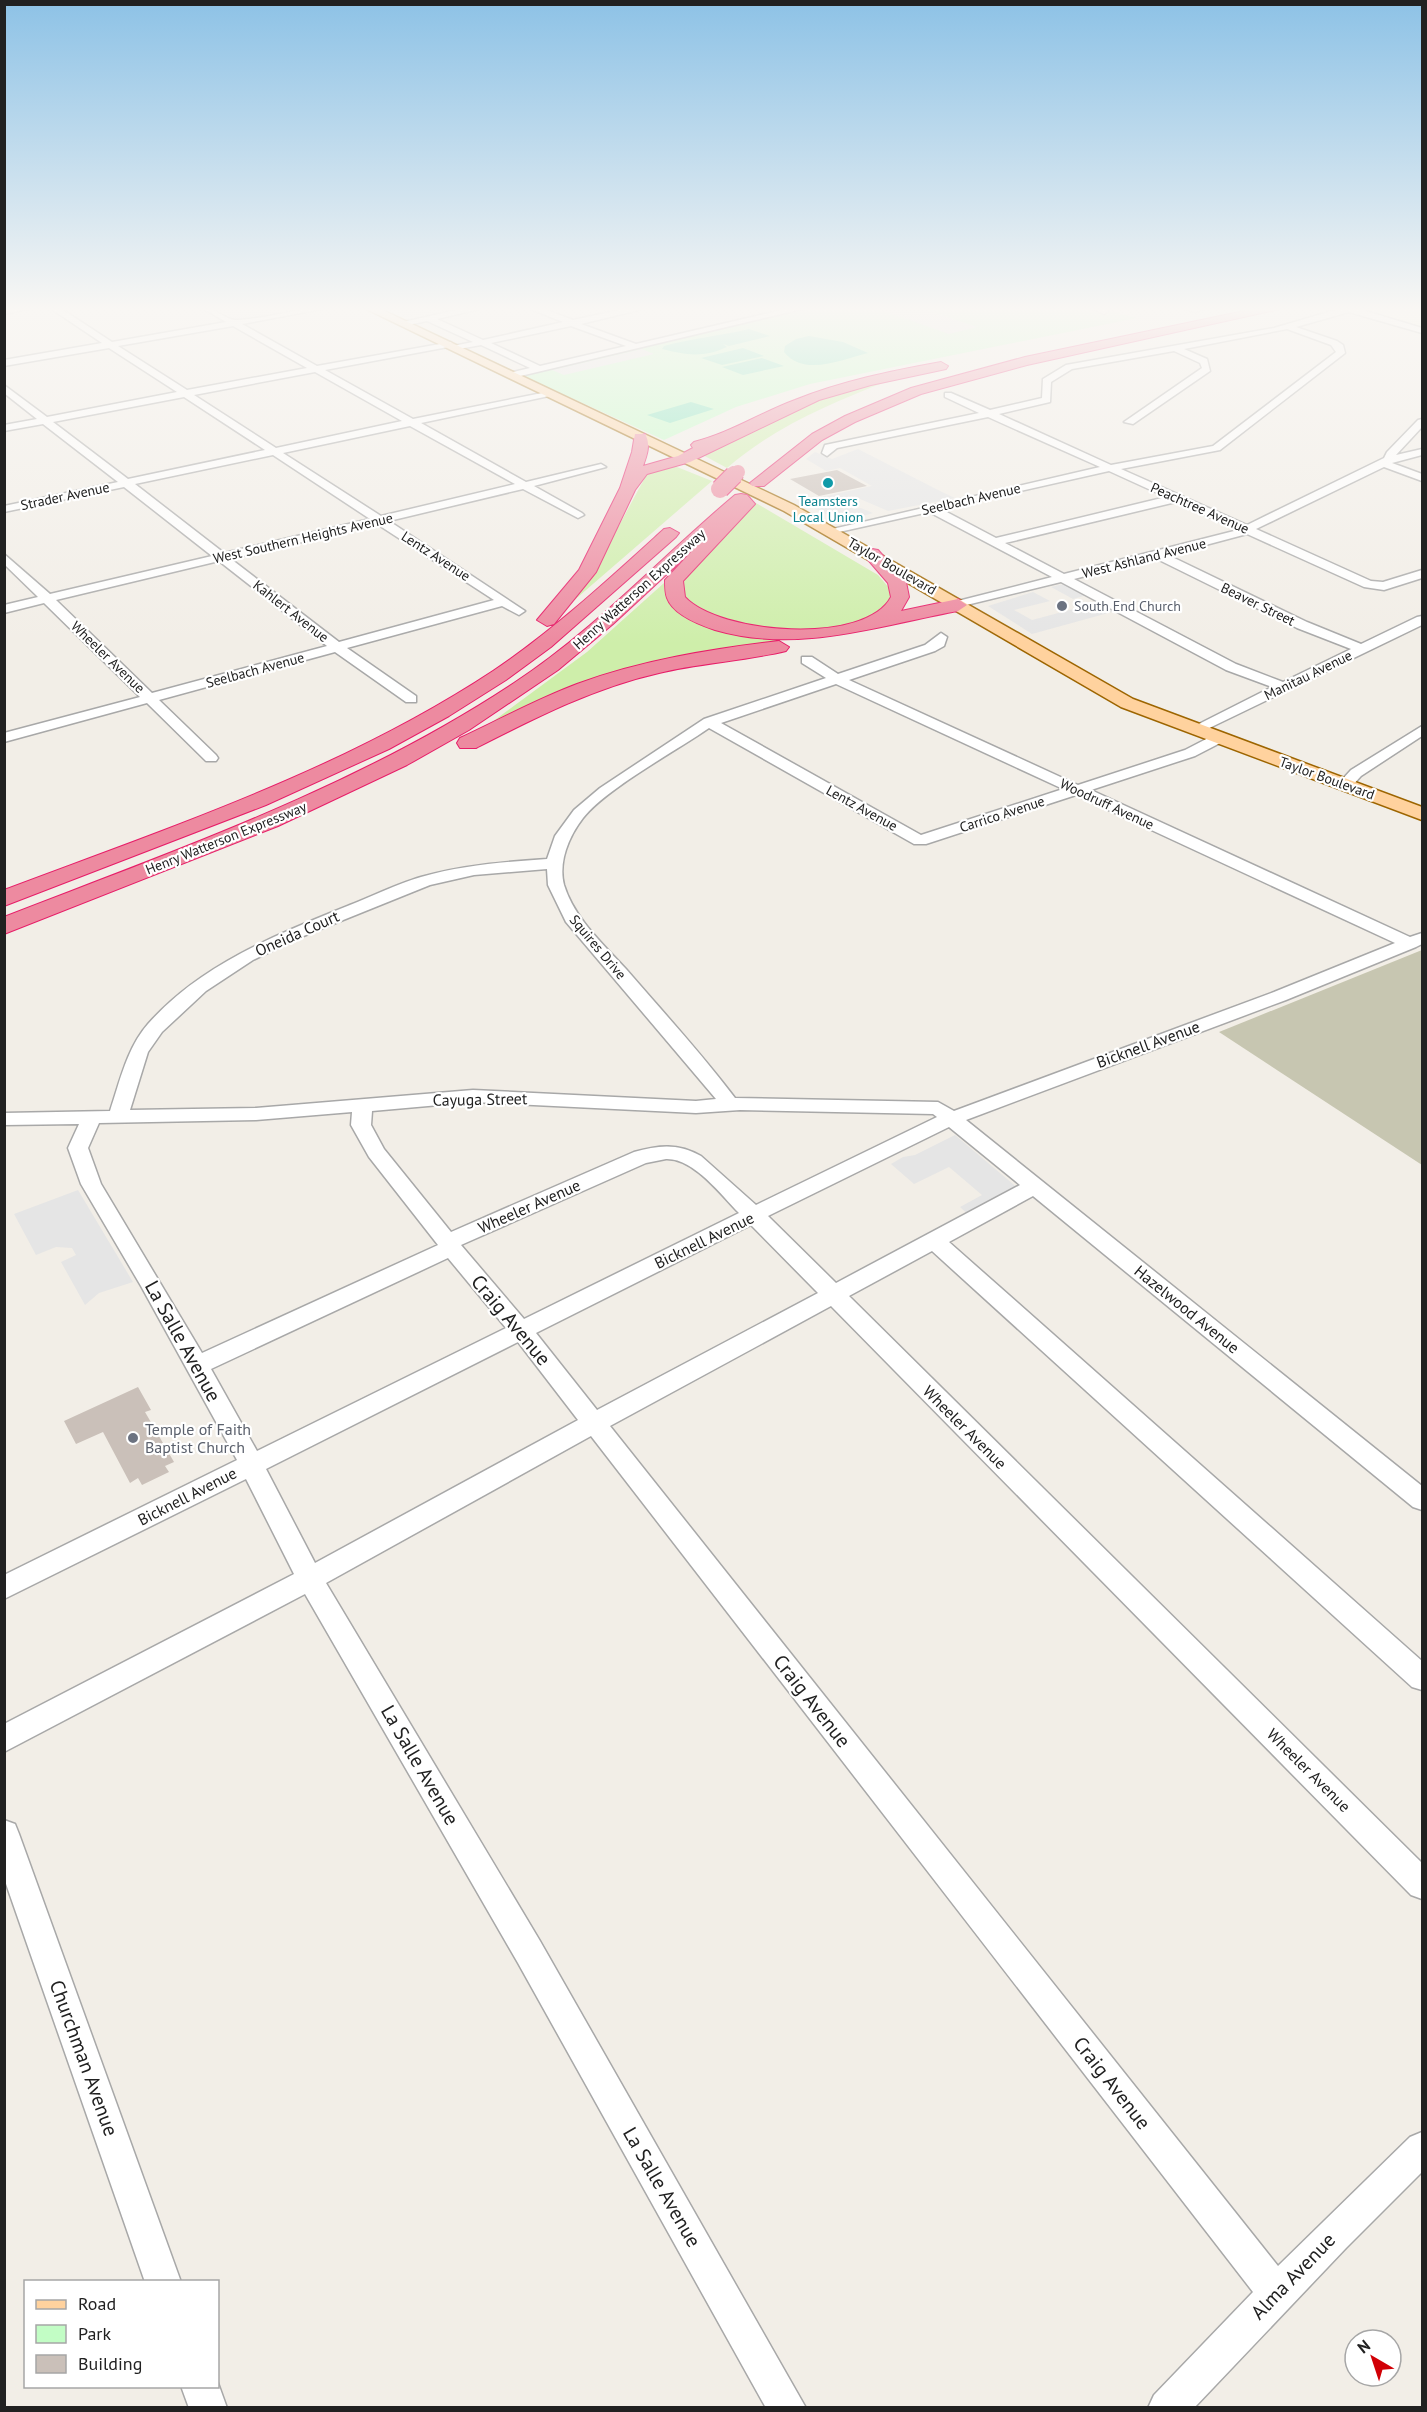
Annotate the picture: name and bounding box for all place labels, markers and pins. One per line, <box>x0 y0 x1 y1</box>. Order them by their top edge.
marker: Teamsters Local Union <box>821 476 835 490</box>
place label: Teamsters Local Union <box>793 492 863 526</box>
place label: South End Church <box>1074 597 1181 615</box>
marker: South End Church <box>1055 599 1069 613</box>
place label: Temple of Faith Baptist Church <box>145 1419 251 1457</box>
marker: Temple of Faith Baptist Church <box>126 1431 140 1445</box>

